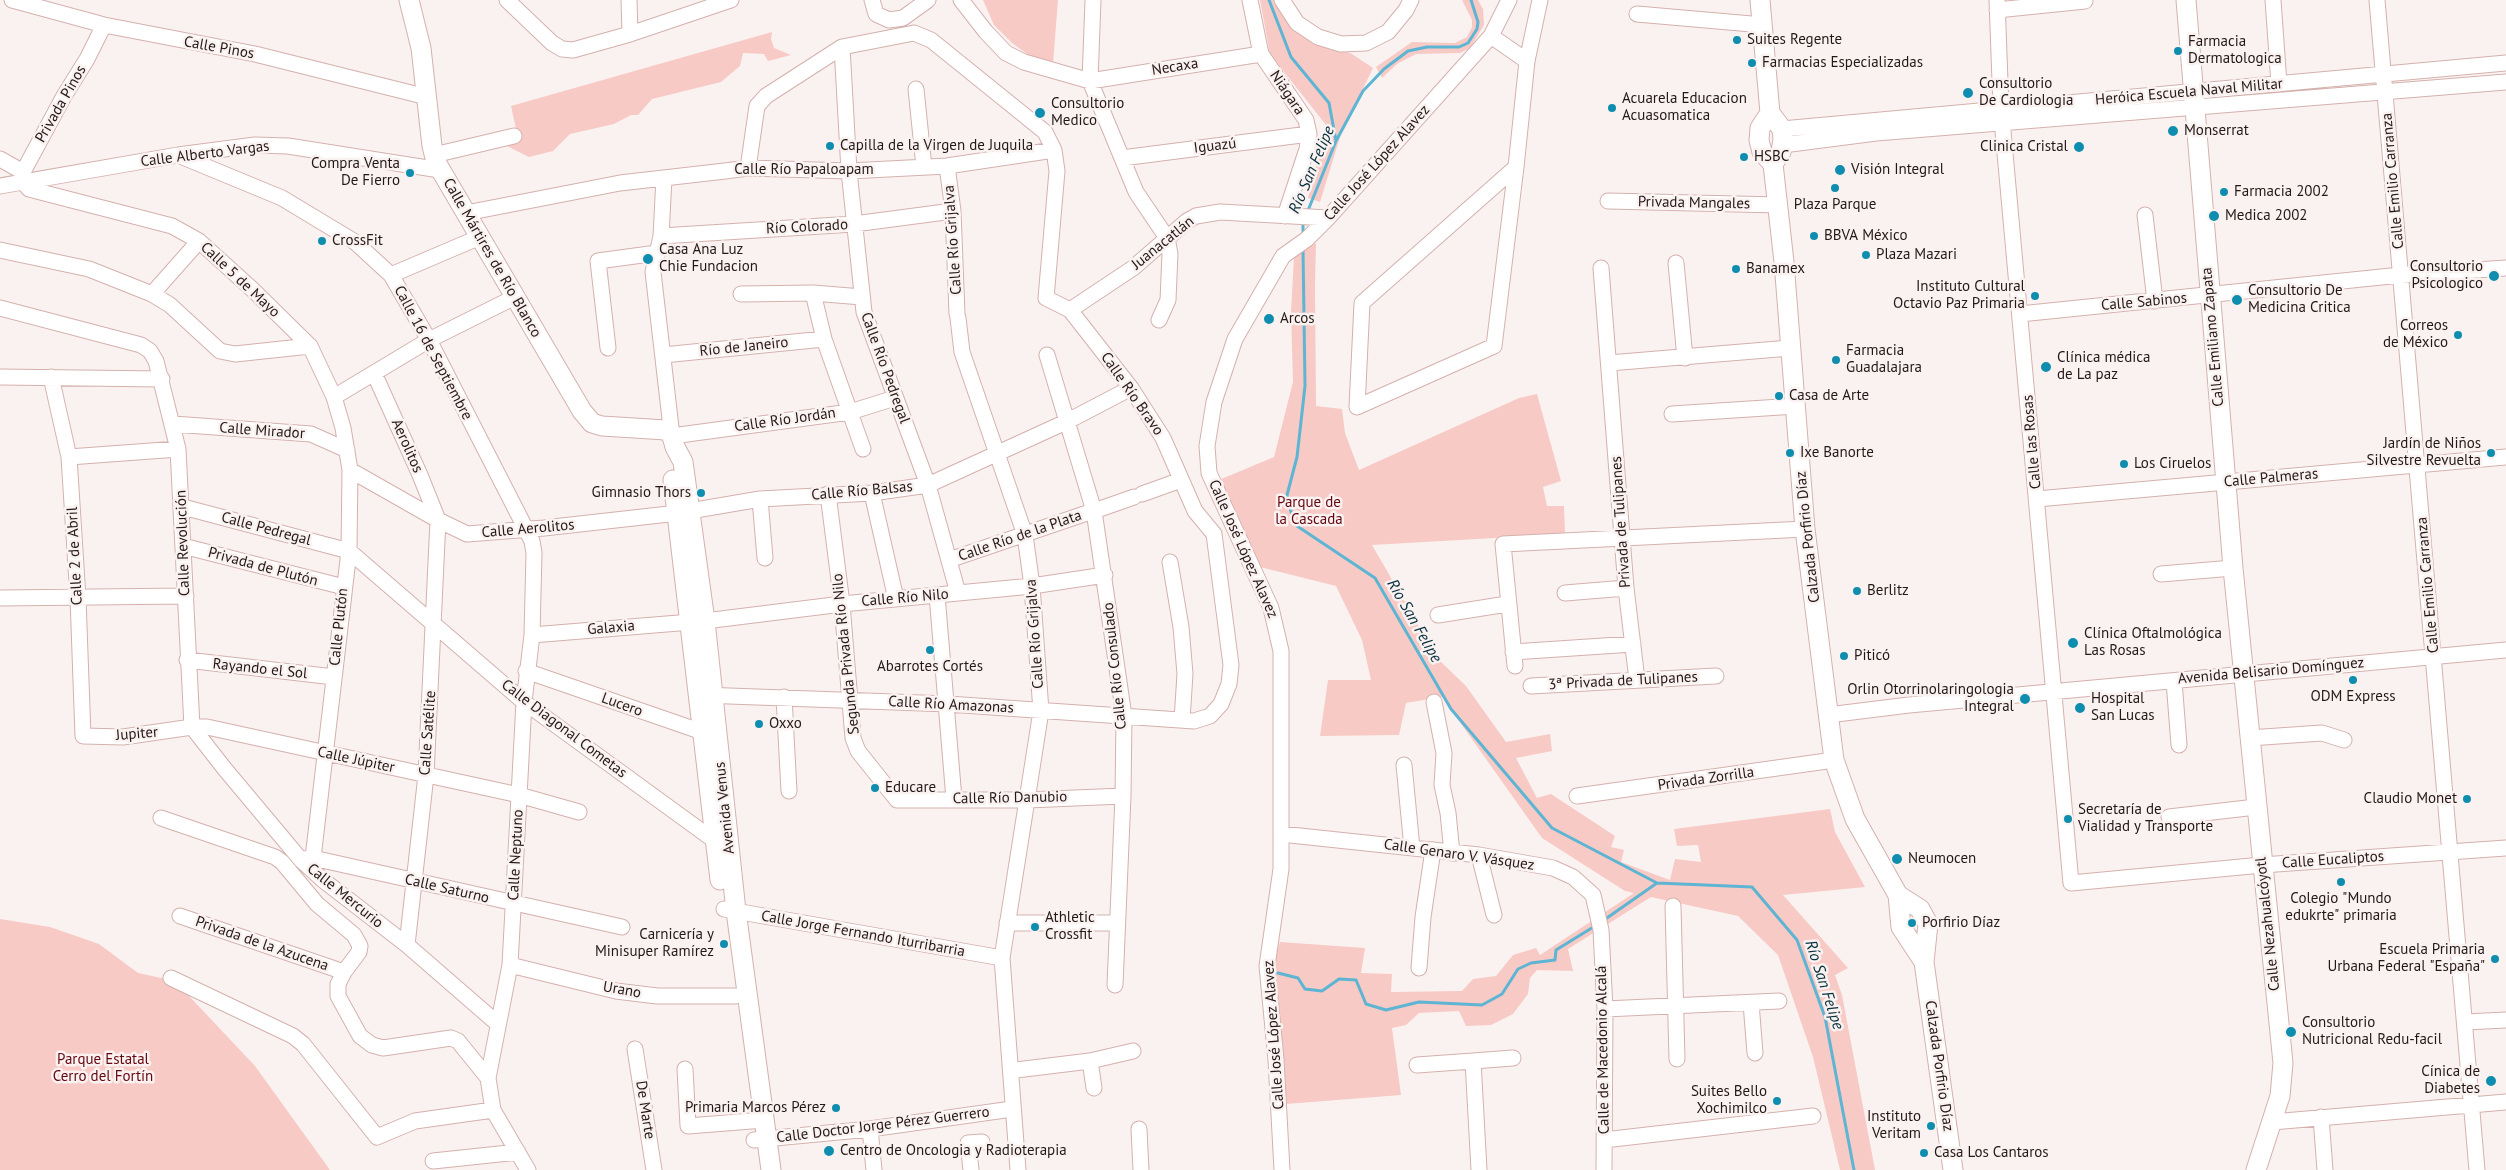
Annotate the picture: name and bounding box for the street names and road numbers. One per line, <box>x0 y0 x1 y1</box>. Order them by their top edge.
street label: Calle Pinos <box>182 33 256 63</box>
street label: Necaxa <box>1150 54 1200 80</box>
street label: Privada Pinos <box>32 62 90 146</box>
street label: Niágara <box>1266 67 1308 119</box>
street label: Heróica Escuela Naval Militar <box>2094 75 2284 109</box>
street label: Calle José López Alavez <box>1320 101 1434 225</box>
street label: Calle Emilio Carranza <box>2378 112 2408 250</box>
street label: Iguazú <box>1193 134 1237 158</box>
street label: Calle Alberto Vargas <box>140 137 270 171</box>
street label: Calle Río Papaloapam <box>734 161 874 179</box>
street label: Calle Mártires de Río Blanco <box>439 175 545 341</box>
street label: Calle Río Grijalva <box>940 185 966 295</box>
street label: Privada Mangales <box>1638 193 1750 213</box>
street label: Juanacatlán <box>1128 212 1198 274</box>
street label: Río Colorado <box>766 216 848 238</box>
street label: Calle 5 de Mayo <box>196 239 284 321</box>
street label: Calle Emiliano Zapata <box>2198 267 2228 407</box>
street label: Calle 16 de Septiembre <box>390 283 476 423</box>
street label: Calle Sabinos <box>2100 289 2188 315</box>
street label: Calle Río Pedregal <box>857 310 913 426</box>
street label: Río de Janeiro <box>699 333 789 361</box>
street label: Calle Río Bravo <box>1097 349 1167 439</box>
street label: Calle las Rosas <box>2019 394 2045 490</box>
street label: Calle Río Jordán <box>733 404 837 436</box>
street label: Aerolitos <box>387 416 427 476</box>
street label: Calle Mirador <box>219 419 305 443</box>
street label: Privada de Tulipanes <box>1607 456 1635 588</box>
street label: Calle Palmeras <box>2223 465 2319 491</box>
street label: Calzada Porfirio Díaz <box>1792 470 1824 604</box>
street label: Calle José López Alavez <box>1204 477 1282 621</box>
street label: Calle Río Balsas <box>811 478 913 504</box>
street label: Calle Revolución <box>172 490 194 596</box>
street label: Calle 2 de Abril <box>63 506 87 606</box>
street label: Calle Río de la Plata <box>956 506 1084 566</box>
street label: Calle Pedregal <box>219 508 313 550</box>
street label: Calle Aerolitos <box>481 516 575 542</box>
street label: Calle Emilio Carranza <box>2413 516 2443 654</box>
street label: Privada de Plutón <box>206 544 320 590</box>
street label: Segunda Privada Río Nilo <box>829 573 863 735</box>
street label: Calle Río Grijalva <box>1022 579 1048 689</box>
street label: Calle Río Nilo <box>861 585 949 611</box>
street label: Calle Plutón <box>326 587 352 667</box>
street label: Calle Río Consulado <box>1099 602 1131 730</box>
street label: Galaxia <box>586 617 636 639</box>
street label: Avenida Belisario Domínguez <box>2177 654 2365 688</box>
street label: Rayando el Sol <box>212 655 308 683</box>
street label: 3ª Privada de Tulipanes <box>1548 668 1698 694</box>
street label: Calle Diagonal Cometas <box>498 676 630 782</box>
street label: Lucero <box>599 689 645 721</box>
street label: Calle Satélite <box>416 690 440 776</box>
street label: Calle Río Amazonas <box>888 693 1014 717</box>
street label: Jupiter <box>115 723 159 745</box>
street label: Calle Júpiter <box>316 743 396 777</box>
street label: Avenida Venus <box>711 761 739 855</box>
street label: Privada Zorrilla <box>1657 763 1755 795</box>
street label: Calle Río Danubio <box>953 788 1067 808</box>
street label: Calle Neptuno <box>505 809 527 901</box>
street label: Calle Genaro V. Vásquez <box>1383 836 1535 874</box>
street label: Calle Eucaliptos <box>2281 847 2385 873</box>
street label: Calle Nezahualcóyotl <box>2252 856 2284 992</box>
street label: Calle Mercurio <box>303 860 387 932</box>
street label: Calle Saturno <box>403 871 491 907</box>
street label: Calle Jorge Fernando Iturribarria <box>760 907 966 961</box>
street label: Privada de la Azucena <box>193 913 331 975</box>
street label: Calle José López Alavez <box>1260 960 1288 1110</box>
street label: Calle de Macedonio Alcalá <box>1593 965 1613 1135</box>
street label: Urano <box>601 978 643 1002</box>
street label: Calzada Porfirio Díaz <box>1921 999 1957 1133</box>
street label: De Marte <box>632 1080 658 1140</box>
street label: Calle Doctor Jorge Pérez Guerrero <box>775 1103 991 1147</box>

